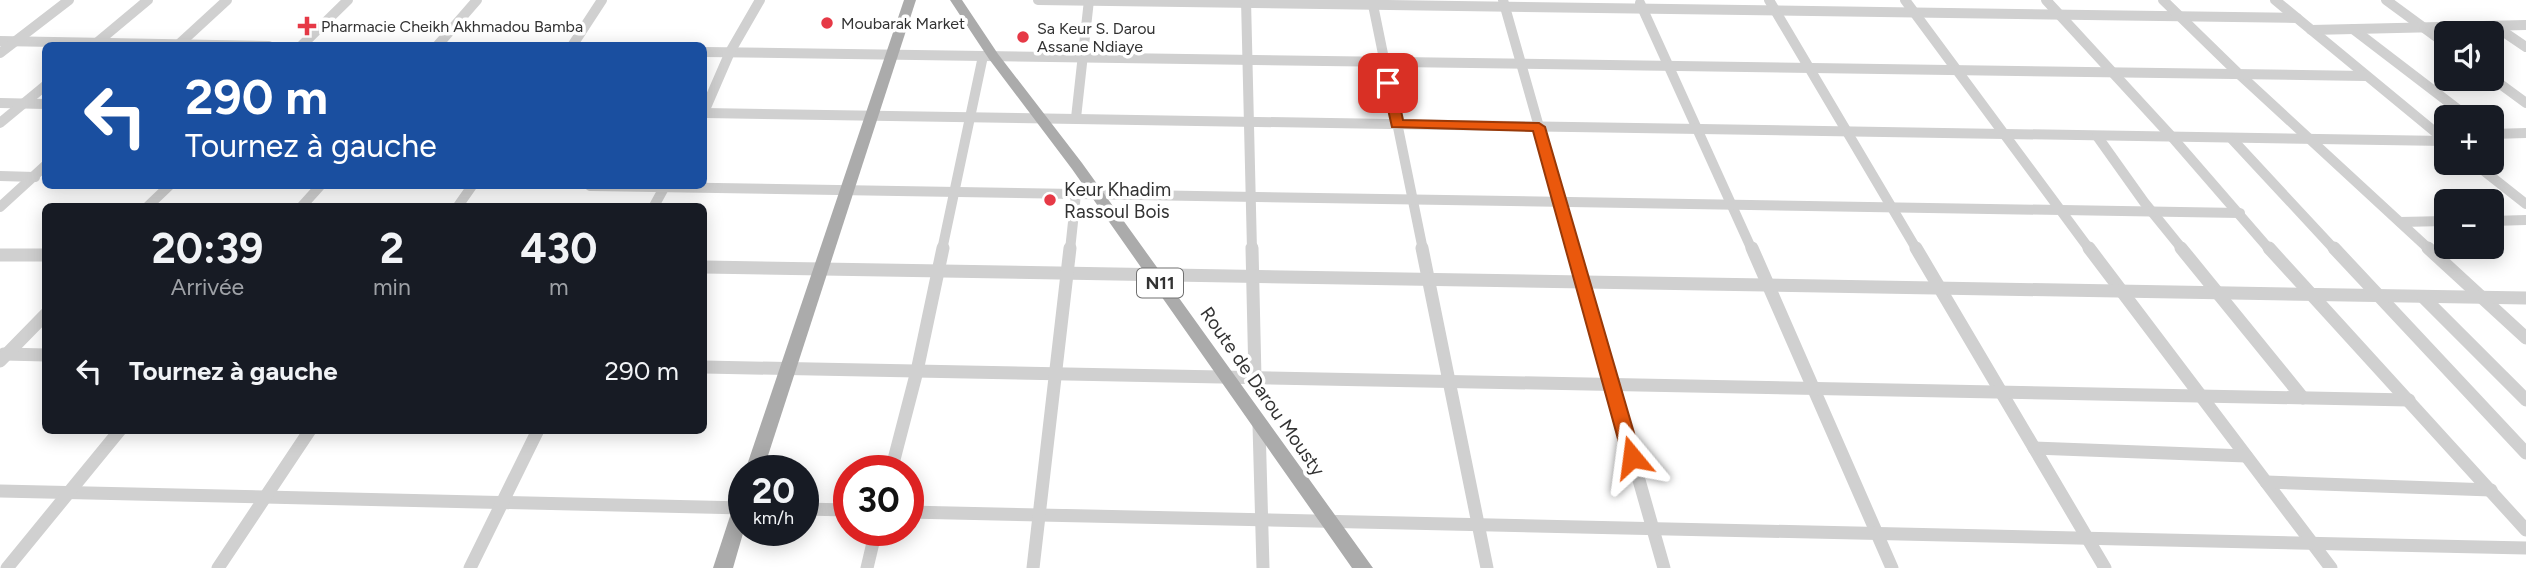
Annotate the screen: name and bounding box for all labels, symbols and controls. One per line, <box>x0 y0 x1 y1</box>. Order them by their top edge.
place label: Moubarak Market <box>841 14 965 33</box>
marker: Moubarak Market <box>819 15 835 31</box>
place label: Pharmacie Cheikh Akhmadou Bamba <box>321 17 583 36</box>
marker: Pharmacie Cheikh Akhmadou Bamba <box>299 18 315 34</box>
place label: Sa Keur S. Darou Assane Ndiaye <box>1037 19 1155 56</box>
map controls <box>2434 21 2504 259</box>
button: sound <box>2434 21 2504 91</box>
marker: Sa Keur S. Darou Assane Ndiaye <box>1015 29 1031 45</box>
pin <box>1358 53 1418 113</box>
icon: arrive <box>1369 64 1407 102</box>
text: 290 m <box>185 67 328 126</box>
icon: left <box>70 70 161 161</box>
button: + <box>2434 105 2504 175</box>
text: Tournez à gauche <box>185 127 437 165</box>
place label: Keur Khadim Rassoul Bois <box>1064 178 1171 223</box>
button: − <box>2434 189 2504 259</box>
marker: Keur Khadim Rassoul Bois <box>1042 192 1058 208</box>
text: 20:39 <box>152 223 263 274</box>
text: 2 <box>380 223 404 274</box>
text: 430 <box>520 223 597 274</box>
road number: N11 <box>1137 268 1183 298</box>
text: Arrivée <box>171 273 244 301</box>
text: min <box>373 273 411 301</box>
text: m <box>549 273 569 301</box>
street label: Route de Darou Mousty <box>1195 302 1330 480</box>
icon: left <box>70 352 108 390</box>
text: Tournez à gauche <box>129 355 338 387</box>
text: 290 m <box>605 355 679 387</box>
position arrow <box>1595 420 1669 494</box>
speed limit sign: 30 <box>833 455 924 546</box>
text: 20 <box>752 470 795 512</box>
text: km/h <box>753 507 794 529</box>

